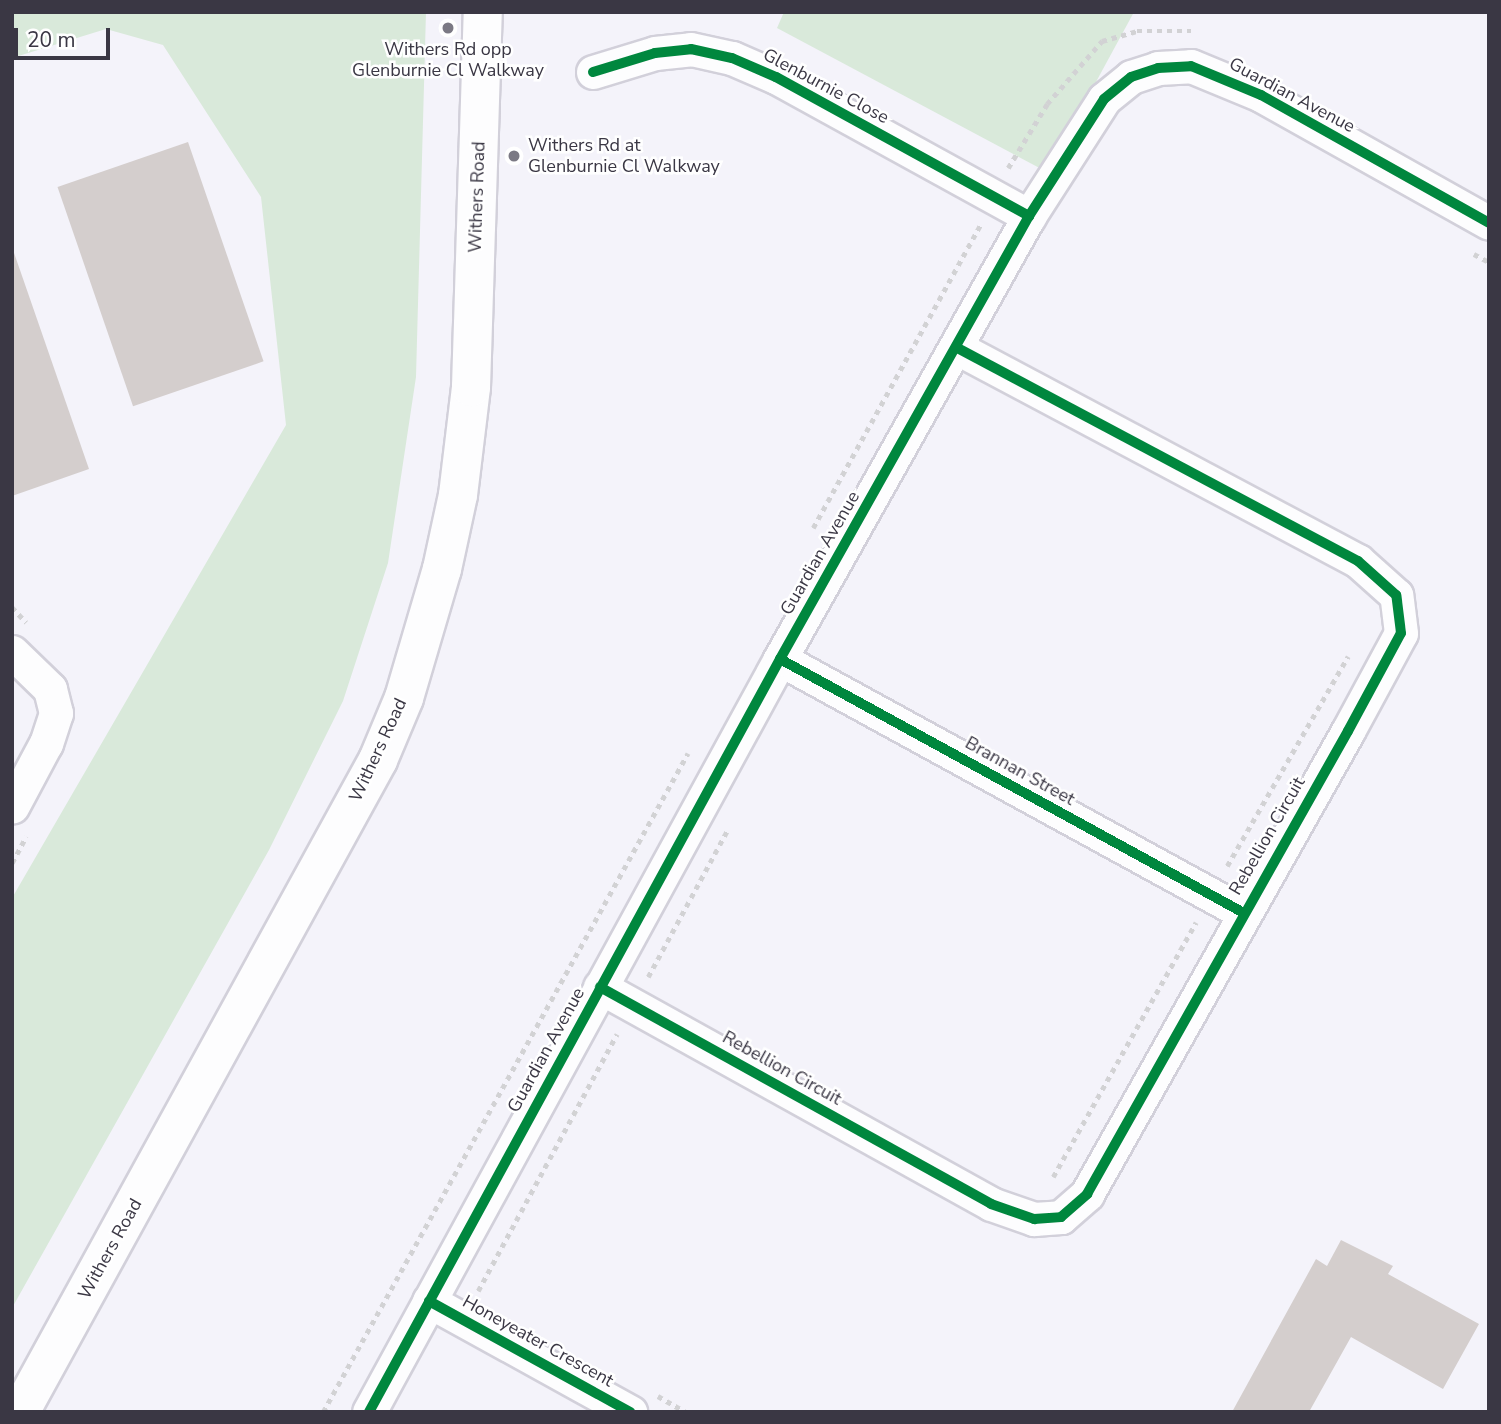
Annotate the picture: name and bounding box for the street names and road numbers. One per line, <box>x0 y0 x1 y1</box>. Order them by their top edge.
street label: Glenburnie Close <box>759 44 893 128</box>
street label: Guardian Avenue <box>1225 53 1359 137</box>
street label: Withers Road <box>464 141 490 253</box>
street label: Guardian Avenue <box>776 487 864 619</box>
street label: Withers Road <box>345 695 411 805</box>
street label: Brannan Street <box>961 732 1079 810</box>
street label: Rebellion Circuit <box>1224 773 1310 899</box>
street label: Guardian Avenue <box>503 984 589 1116</box>
street label: Rebellion Circuit <box>719 1026 845 1110</box>
street label: Withers Road <box>73 1195 147 1303</box>
street label: Honeyeater Crescent <box>459 1290 617 1392</box>

